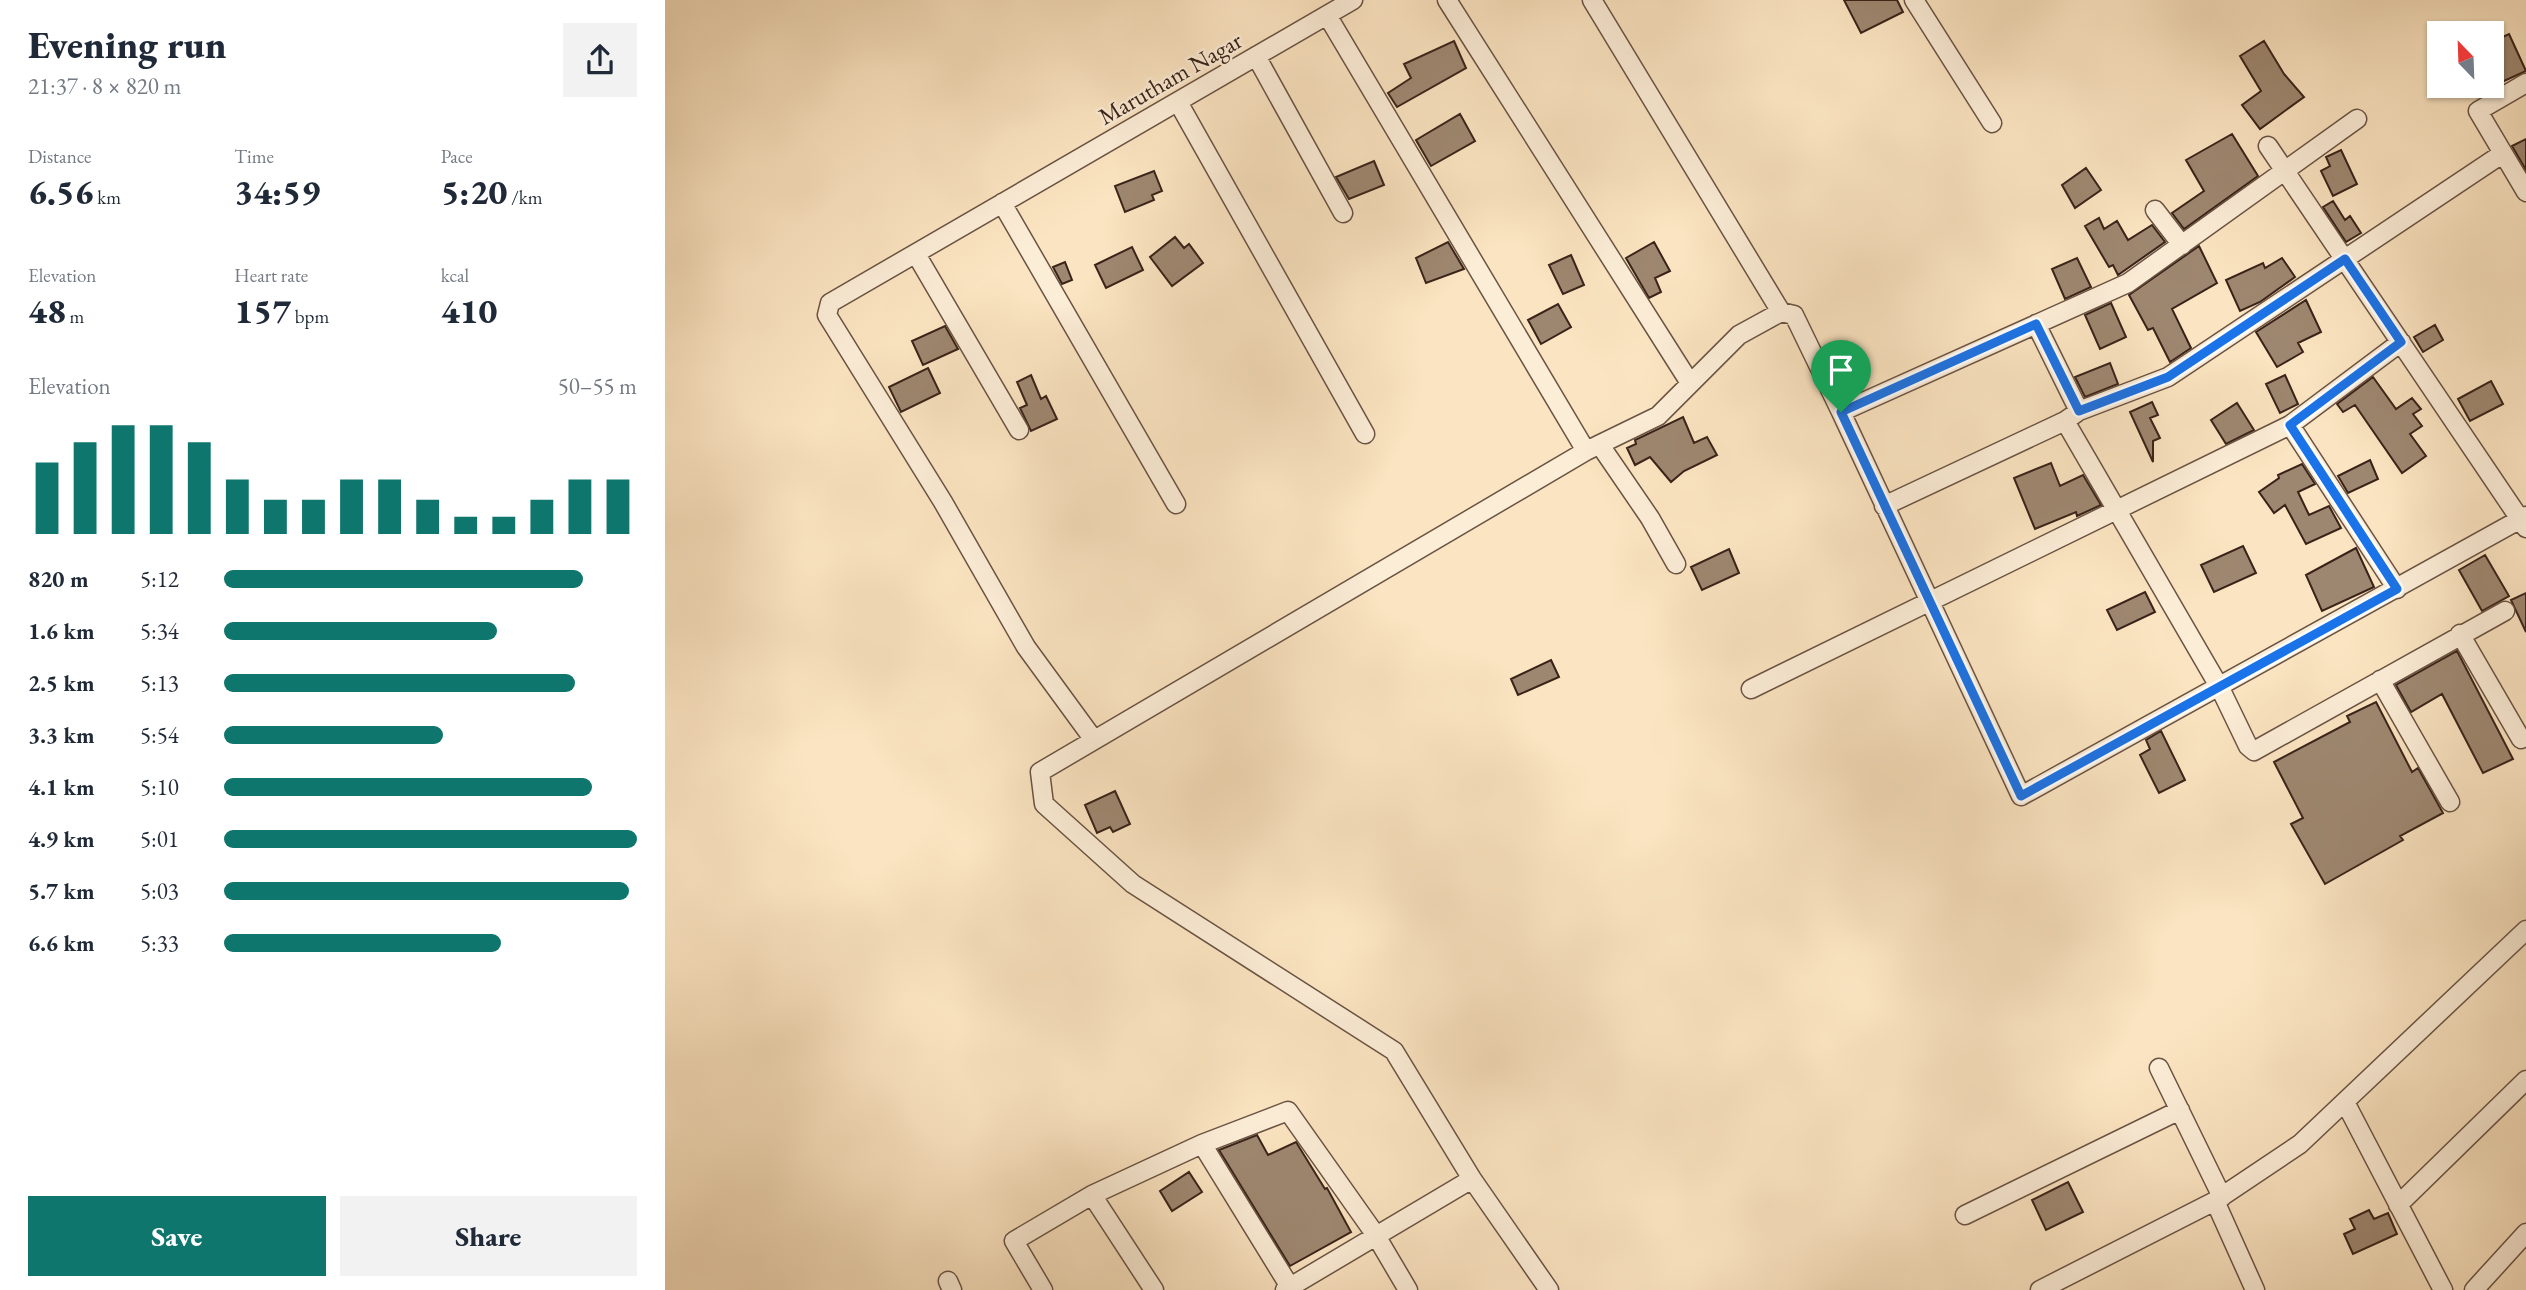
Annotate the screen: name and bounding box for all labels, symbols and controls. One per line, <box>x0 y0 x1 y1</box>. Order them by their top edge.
text: Evening run <box>28 20 226 69</box>
north arrow <box>2427 21 2504 98</box>
map controls <box>2427 21 2504 98</box>
button: share <box>563 23 637 97</box>
street label: Marutham Nagar <box>1093 24 1247 132</box>
text: 21:37 · 8 × 820 m <box>28 71 181 101</box>
text: Distance <box>28 144 91 169</box>
text: Time <box>234 144 274 169</box>
text: Pace <box>441 144 473 169</box>
text: 6.56 <box>28 169 94 214</box>
text: 34:59 <box>234 169 320 214</box>
text: 5:20 <box>441 169 507 214</box>
text: km <box>94 185 121 210</box>
text: /km <box>507 185 543 210</box>
text: Elevation <box>28 263 96 288</box>
text: Heart rate <box>234 263 308 288</box>
text: kcal <box>441 263 469 288</box>
text: 48 <box>28 288 66 333</box>
text: 157 <box>234 288 291 333</box>
text: 410 <box>441 288 497 333</box>
text: m <box>66 304 84 329</box>
text: bpm <box>291 304 329 329</box>
pin <box>1811 340 1871 412</box>
icon: arrive <box>1822 351 1860 389</box>
text: Elevation <box>28 371 111 401</box>
text: 50–55 m <box>558 371 637 401</box>
text: 820 m <box>28 564 89 594</box>
text: 5:12 <box>140 564 179 594</box>
text: 1.6 km <box>28 616 95 646</box>
text: 5:34 <box>140 616 179 646</box>
text: 2.5 km <box>28 668 95 698</box>
text: 5:13 <box>140 668 179 698</box>
text: 3.3 km <box>28 720 95 750</box>
text: 5:54 <box>140 720 179 750</box>
text: 4.1 km <box>28 772 95 802</box>
text: 5:10 <box>140 772 179 802</box>
text: 4.9 km <box>28 824 95 854</box>
text: 5:01 <box>140 824 179 854</box>
text: 5.7 km <box>28 876 95 906</box>
text: 5:03 <box>140 876 179 906</box>
text: 6.6 km <box>28 928 95 958</box>
text: 5:33 <box>140 928 179 958</box>
button: Save <box>28 1196 326 1276</box>
button: Share <box>340 1196 637 1276</box>

